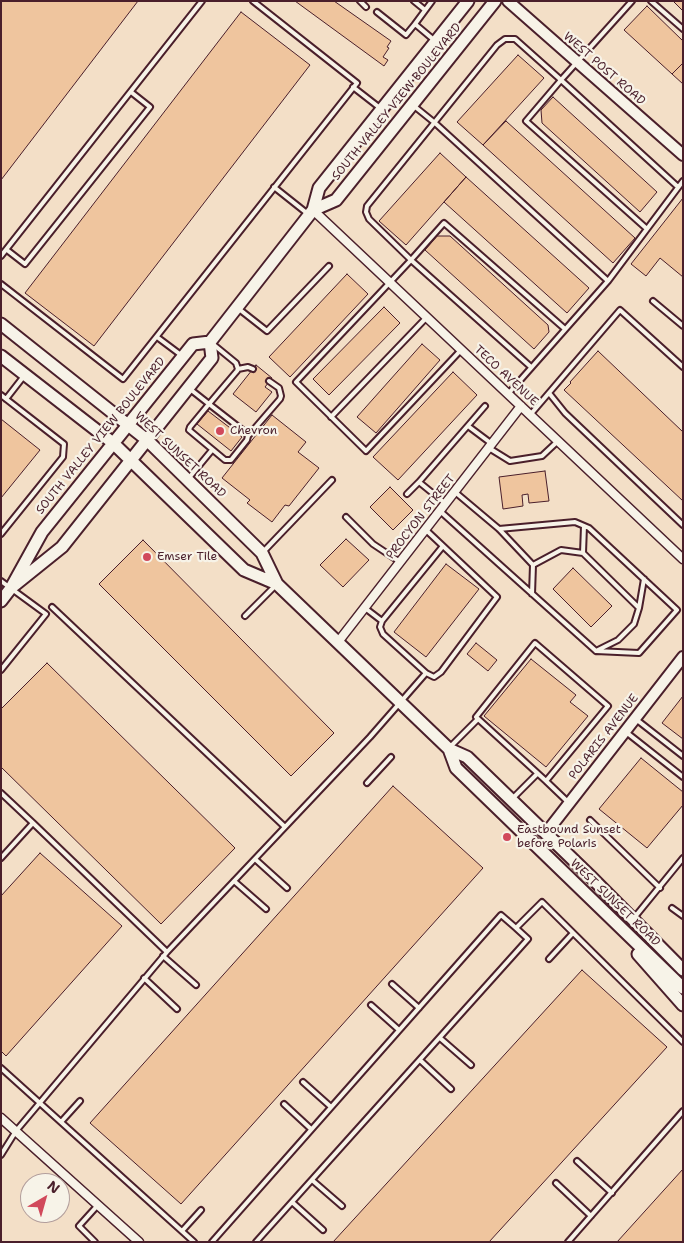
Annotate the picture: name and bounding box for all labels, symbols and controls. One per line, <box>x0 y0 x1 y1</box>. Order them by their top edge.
street label: SOUTH VALLEY VIEW BOULEVARD <box>329 21 465 183</box>
street label: WEST POST ROAD <box>560 30 648 108</box>
street label: TECO AVENUE <box>471 343 541 409</box>
street label: SOUTH VALLEY VIEW BOULEVARD <box>33 355 169 517</box>
street label: WEST SUNSET ROAD <box>131 409 229 501</box>
place label: Chevron <box>230 424 277 438</box>
marker: Chevron <box>214 425 226 437</box>
street label: PROCYON STREET <box>383 472 459 562</box>
place label: Emser Tile <box>157 550 217 564</box>
marker: Emser Tile <box>141 551 153 563</box>
street label: POLARIS AVENUE <box>566 691 642 783</box>
place label: Eastbound Sunset before Polaris <box>517 823 621 851</box>
marker: Eastbound Sunset before Polaris <box>501 831 513 843</box>
street label: WEST SUNSET ROAD <box>567 856 663 950</box>
north arrow <box>20 1173 70 1223</box>
text: N <box>44 1176 64 1197</box>

